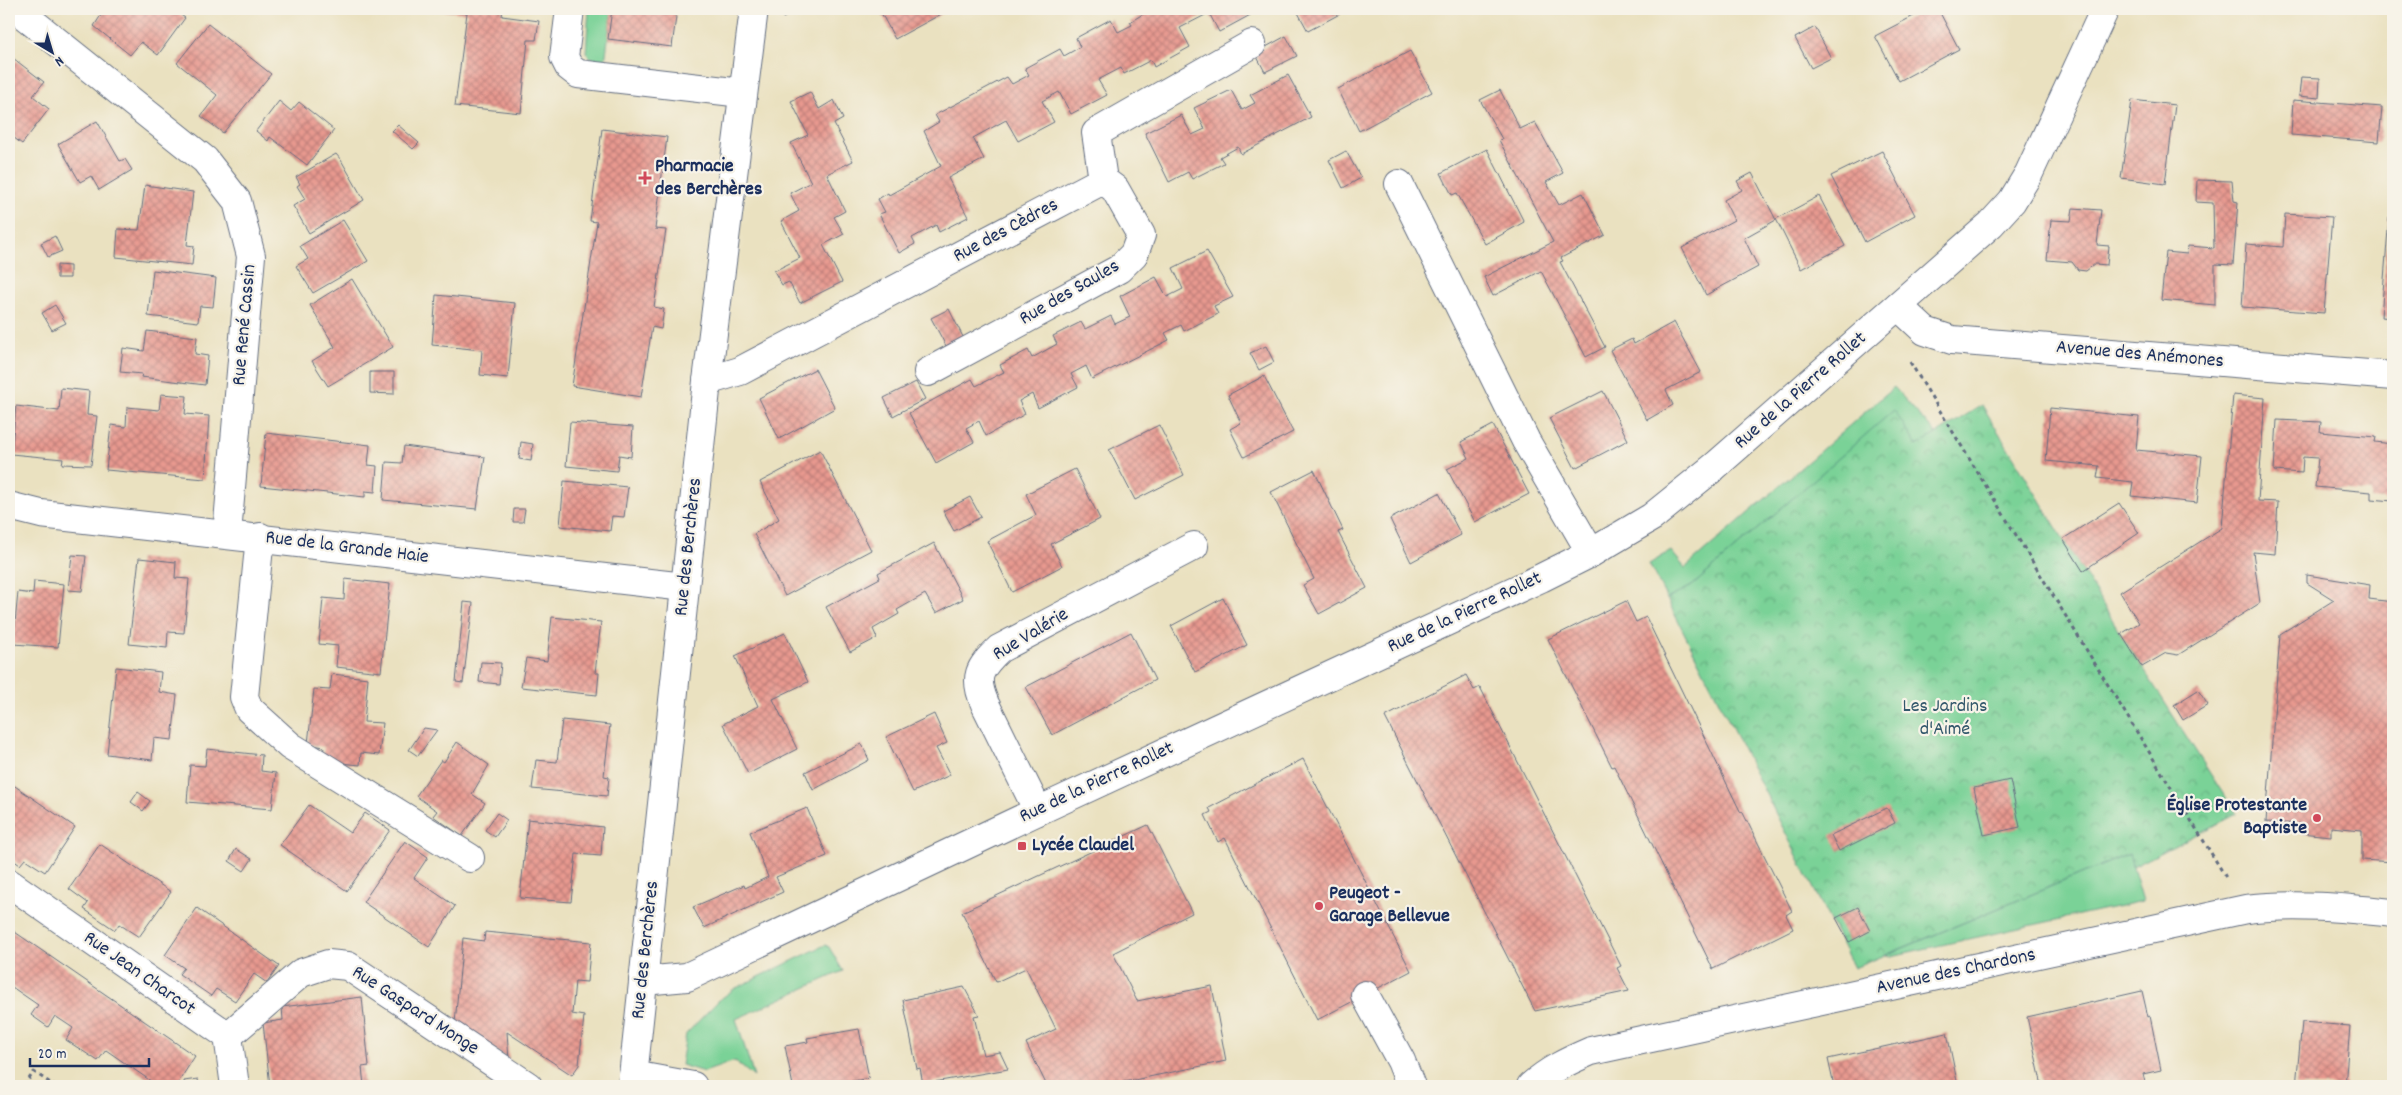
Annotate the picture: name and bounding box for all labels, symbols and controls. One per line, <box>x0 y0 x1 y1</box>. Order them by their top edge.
north arrow <box>28 28 78 78</box>
text: N <box>50 51 68 71</box>
place label: Pharmacie des Berchères <box>655 153 762 204</box>
marker: Pharmacie des Berchères <box>639 172 651 184</box>
street label: Rue des Cèdres <box>948 192 1064 270</box>
street label: Rue des Saules <box>1015 253 1125 333</box>
street label: Rue René Cassin <box>226 263 264 387</box>
street label: Rue de la Pierre Rollet <box>1729 326 1873 456</box>
street label: Avenue des Anémones <box>2055 334 2225 376</box>
street label: Rue des Berchères <box>668 476 710 618</box>
street label: Rue de la Grande Haie <box>264 524 430 572</box>
street label: Rue de la Pierre Rollet <box>1383 565 1547 661</box>
street label: Rue Valérie <box>988 601 1074 669</box>
park label: Les Jardins d'Aimé <box>1903 693 1987 744</box>
street label: Rue de la Pierre Rollet <box>1015 735 1179 831</box>
place label: Église Protestante Baptiste <box>2167 792 2307 843</box>
marker: Église Protestante Baptiste <box>2311 812 2323 824</box>
place label: Lycée Claudel <box>1032 832 1134 860</box>
marker: Lycée Claudel <box>1016 840 1028 852</box>
street label: Rue des Berchères <box>625 879 667 1021</box>
place label: Peugeot - Garage Bellevue <box>1329 880 1450 931</box>
marker: Peugeot - Garage Bellevue <box>1313 900 1325 912</box>
street label: Rue Jean Charcot <box>77 925 201 1023</box>
street label: Avenue des Chardons <box>1874 941 2038 1003</box>
street label: Rue Gaspard Monge <box>346 959 484 1063</box>
scale bar <box>30 1035 149 1067</box>
text: 20 m <box>38 1044 66 1066</box>

